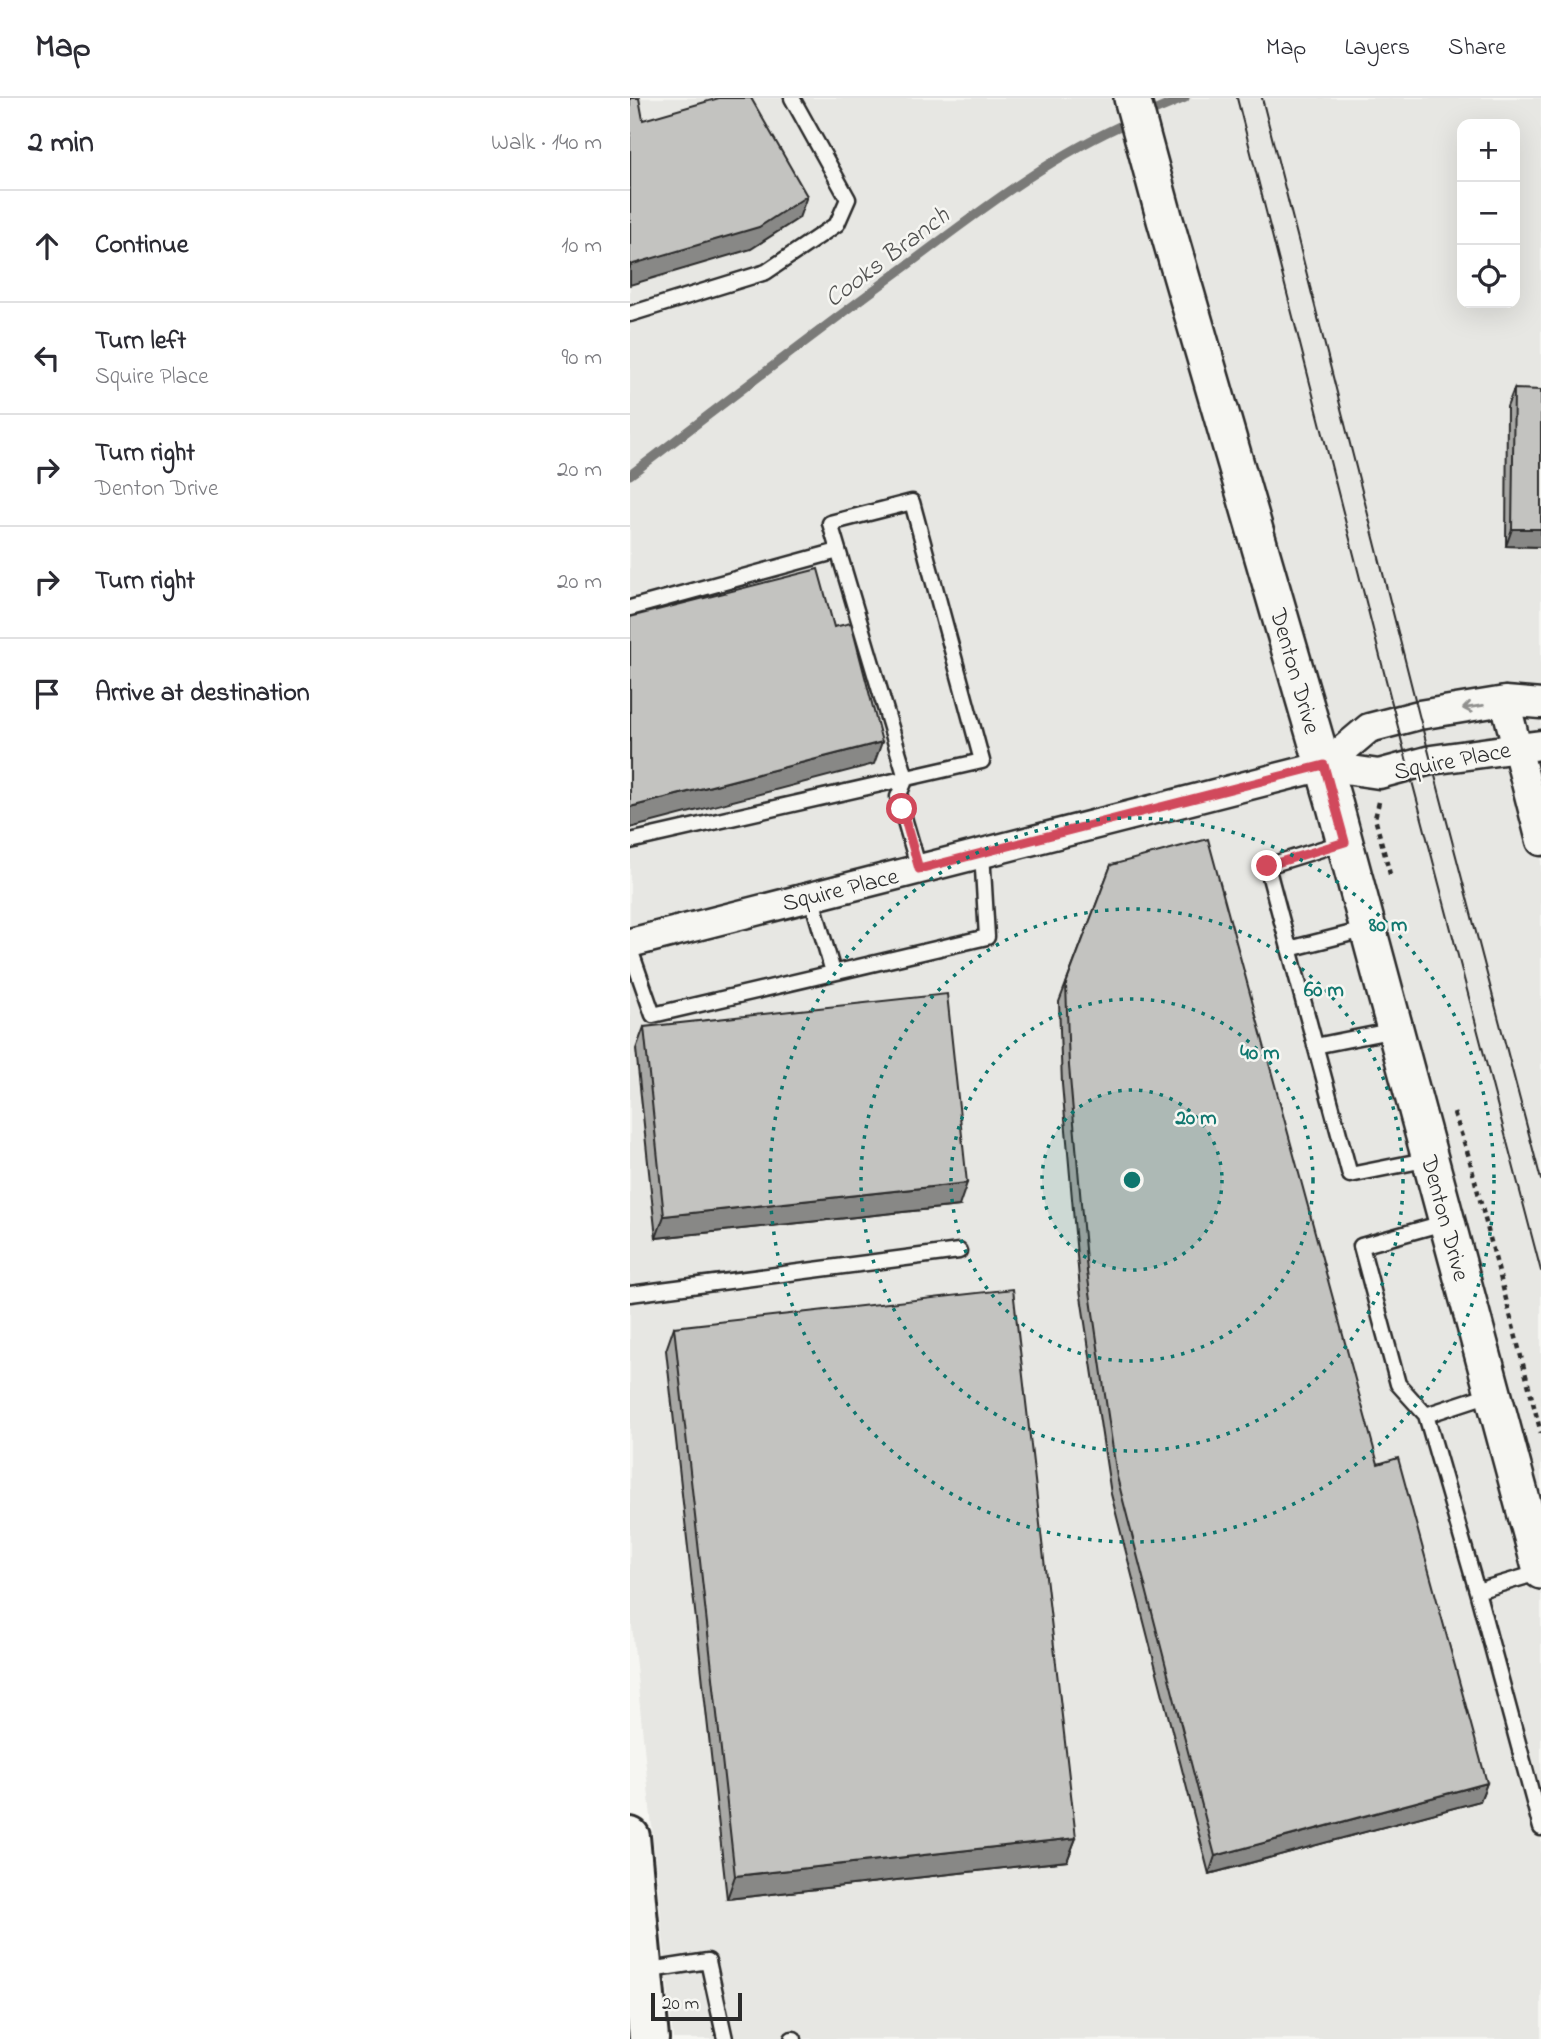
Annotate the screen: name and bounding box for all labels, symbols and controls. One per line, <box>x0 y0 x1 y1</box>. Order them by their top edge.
text: Map <box>35 24 91 72</box>
text: Map <box>1266 31 1306 66</box>
text: Layers <box>1344 31 1410 66</box>
text: Share <box>1448 31 1506 66</box>
map controls <box>1457 119 1520 308</box>
button: + <box>1457 119 1520 182</box>
text: 2 min <box>28 122 94 166</box>
text: Walk · 140 m <box>491 127 602 160</box>
button: − <box>1457 182 1520 245</box>
water label: Cooks Branch <box>817 198 959 318</box>
icon: ahead <box>28 227 66 265</box>
text: Continue <box>95 227 188 265</box>
text: 10 m <box>561 230 602 263</box>
button: locate <box>1457 245 1520 308</box>
text: Turn left <box>95 323 186 361</box>
icon: left <box>28 339 66 377</box>
text: 90 m <box>562 342 602 375</box>
text: Squire Place <box>95 361 208 394</box>
text: Turn right <box>95 435 195 473</box>
icon: right <box>28 451 66 489</box>
text: 20 m <box>557 454 602 487</box>
text: Denton Drive <box>95 473 218 506</box>
icon: right <box>28 563 66 601</box>
text: Turn right <box>95 563 195 601</box>
text: 20 m <box>557 566 602 599</box>
street label: Denton Drive <box>1259 604 1328 739</box>
icon: arrive <box>28 675 66 713</box>
text: Arrive at destination <box>95 675 310 713</box>
one-way arrow <box>1462 701 1485 714</box>
street label: Squire Place <box>1391 734 1514 791</box>
route start <box>886 793 917 824</box>
route end <box>1251 850 1282 881</box>
street label: Squire Place <box>779 860 903 923</box>
text: 80 m <box>1368 911 1407 941</box>
text: 60 m <box>1304 976 1344 1006</box>
text: 40 m <box>1240 1039 1280 1069</box>
text: 20 m <box>1174 1104 1217 1134</box>
street label: Denton Drive <box>1410 1151 1477 1286</box>
centre of rings <box>1120 1168 1144 1192</box>
scale bar <box>651 1990 742 2022</box>
text: 20 m <box>662 1991 699 2018</box>

